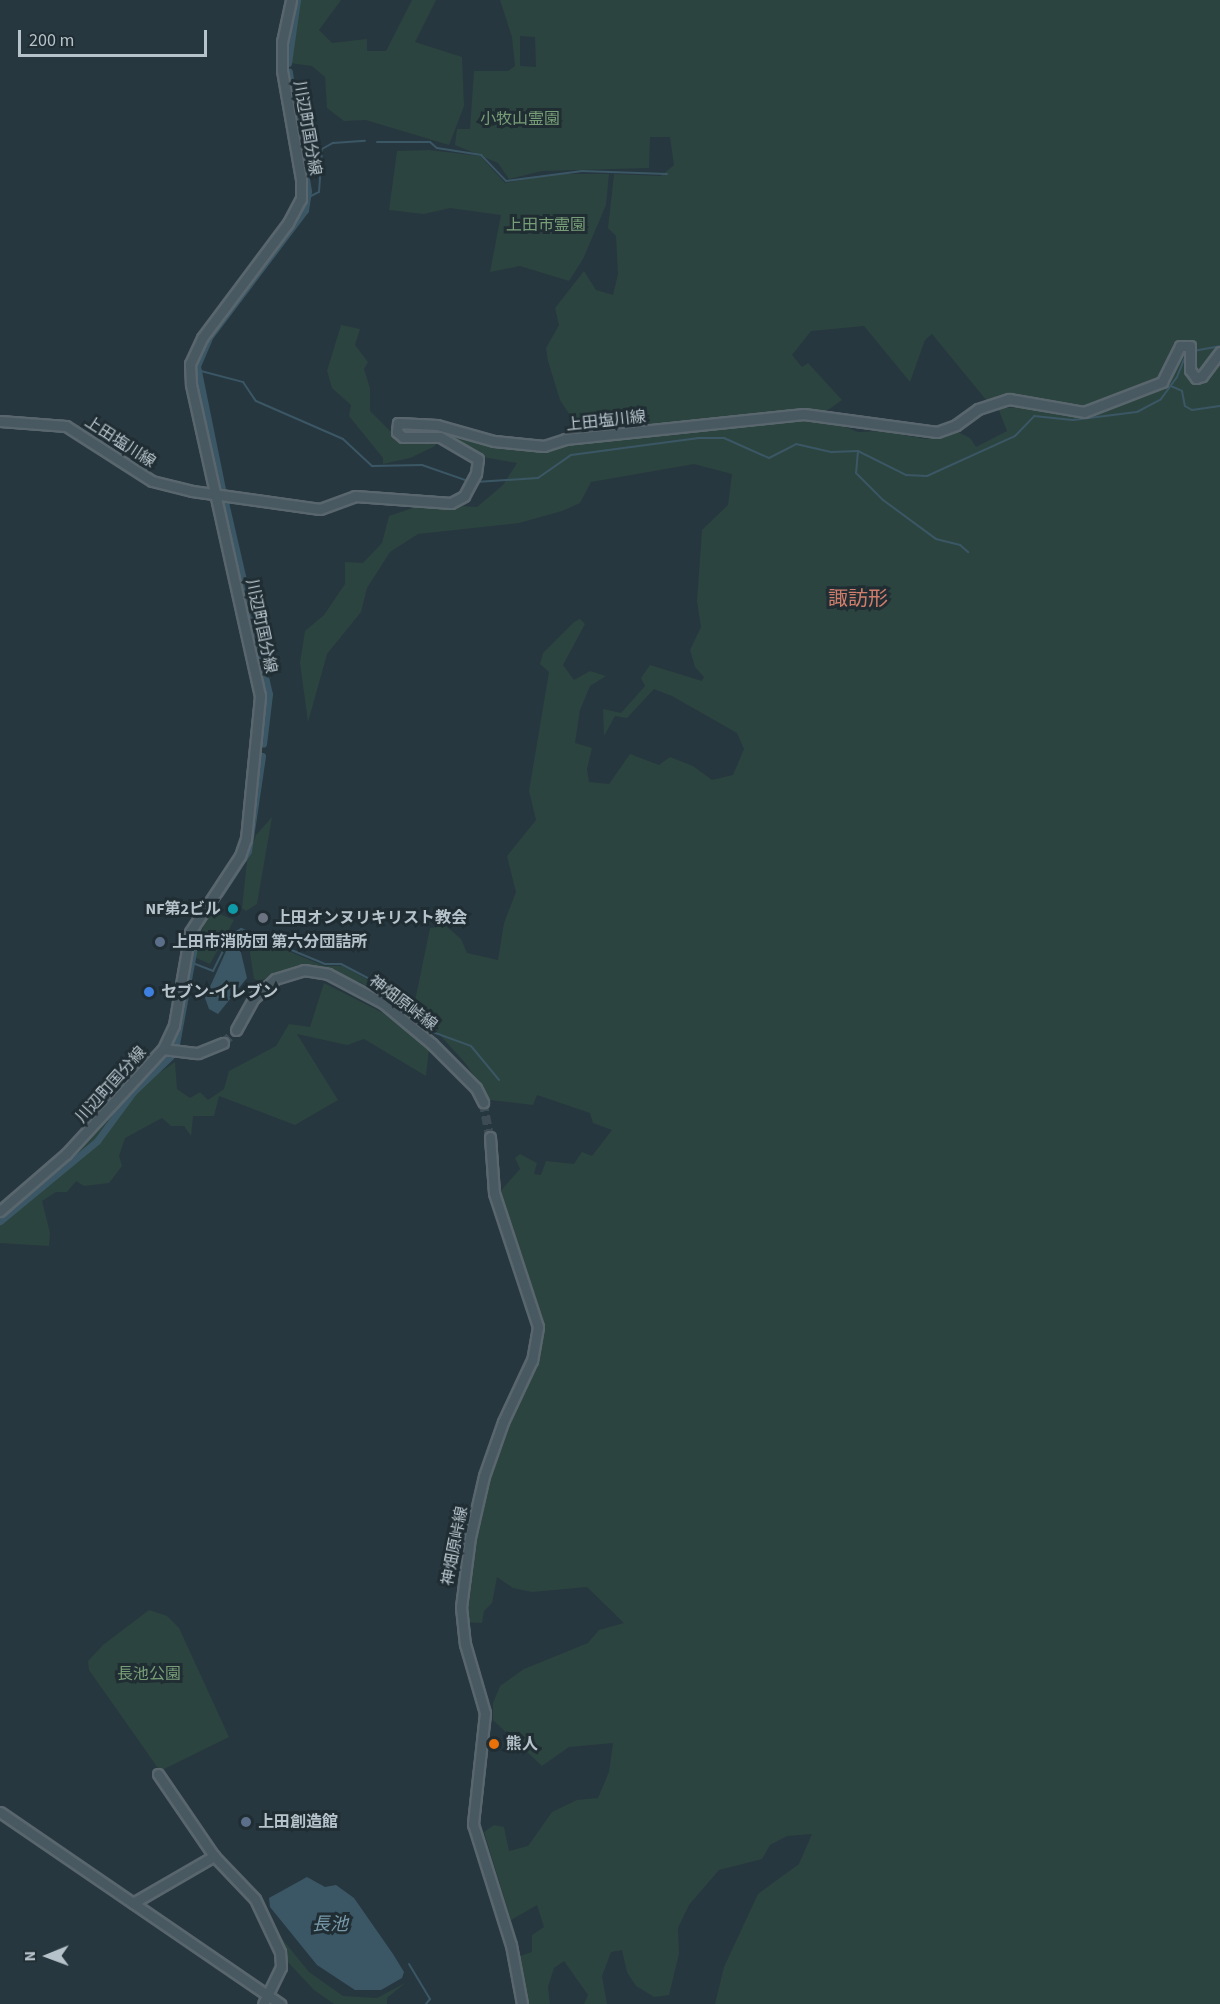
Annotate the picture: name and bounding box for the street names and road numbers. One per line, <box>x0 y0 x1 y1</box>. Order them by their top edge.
street label: 川辺町国分線 <box>289 79 325 177</box>
street label: 上田塩川線 <box>565 407 647 435</box>
street label: 上田塩川線 <box>81 412 159 472</box>
street label: 川辺町国分線 <box>242 577 280 675</box>
street label: 神畑原峠線 <box>365 971 441 1035</box>
street label: 川辺町国分線 <box>72 1043 150 1127</box>
street label: 神畑原峠線 <box>438 1505 472 1587</box>

